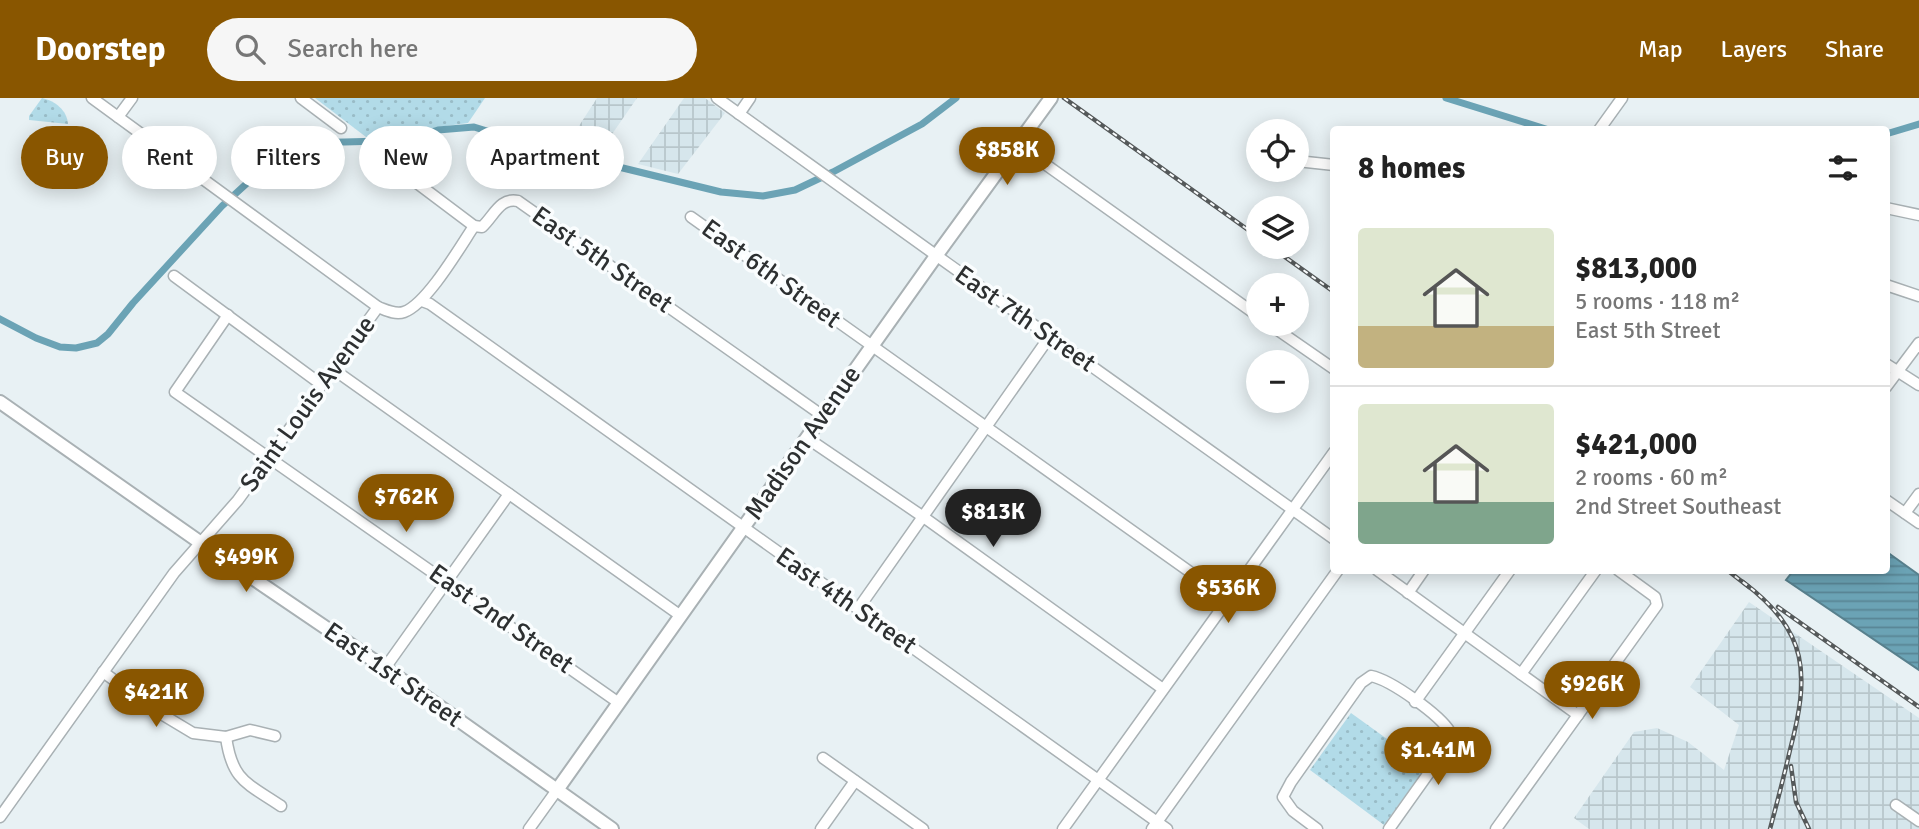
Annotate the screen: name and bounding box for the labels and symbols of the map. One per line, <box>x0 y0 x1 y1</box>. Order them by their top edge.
pin: $858K <box>958 127 1056 187</box>
street label: East 5th Street <box>525 200 679 320</box>
street label: East 6th Street <box>695 213 847 335</box>
street label: East 7th Street <box>948 259 1102 379</box>
street label: Saint Louis Avenue <box>233 310 383 498</box>
street label: Madison Avenue <box>738 360 868 526</box>
pin: $762K <box>357 474 455 534</box>
pin: $813K <box>944 490 1042 549</box>
pin: $499K <box>197 534 295 594</box>
street label: East 4th Street <box>769 541 923 661</box>
street label: East 2nd Street <box>422 557 580 681</box>
pin: $536K <box>1179 566 1277 625</box>
street label: East 1st Street <box>318 615 468 735</box>
pin: $926K <box>1543 662 1641 721</box>
pin: $421K <box>107 670 205 729</box>
pin: $1.41M <box>1381 728 1495 787</box>

